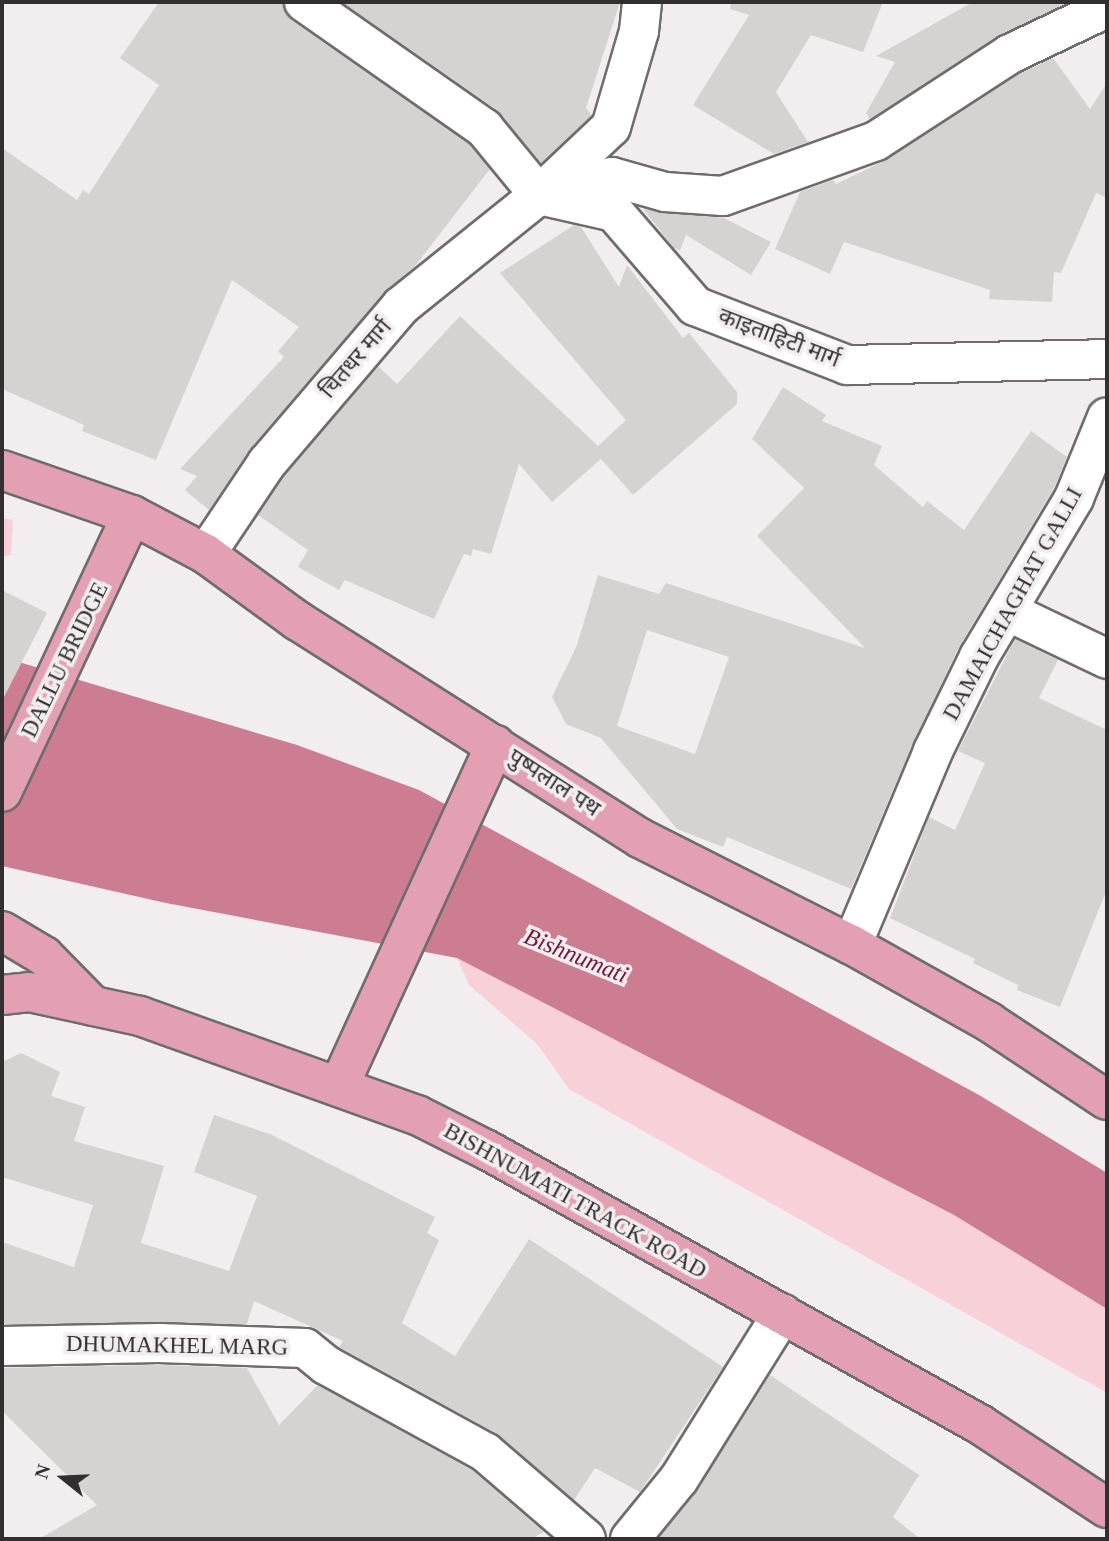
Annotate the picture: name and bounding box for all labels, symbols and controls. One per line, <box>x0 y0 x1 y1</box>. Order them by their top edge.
street label: काइताहिटी मार्ग <box>714 302 844 374</box>
street label: चितधर मार्ग <box>314 314 398 404</box>
street label: DAMAICHAGHAT GALLI <box>937 482 1089 726</box>
street label: DALLU BRIDGE <box>15 578 115 742</box>
street label: पुष्पलाल पथ <box>503 743 605 823</box>
water label: Bishnumati <box>520 922 632 990</box>
street label: BISHNUMATI TRACK ROAD <box>439 1117 711 1285</box>
street label: DHUMAKHEL MARG <box>65 1330 289 1362</box>
north arrow <box>28 1443 98 1513</box>
text: N <box>30 1462 55 1481</box>

